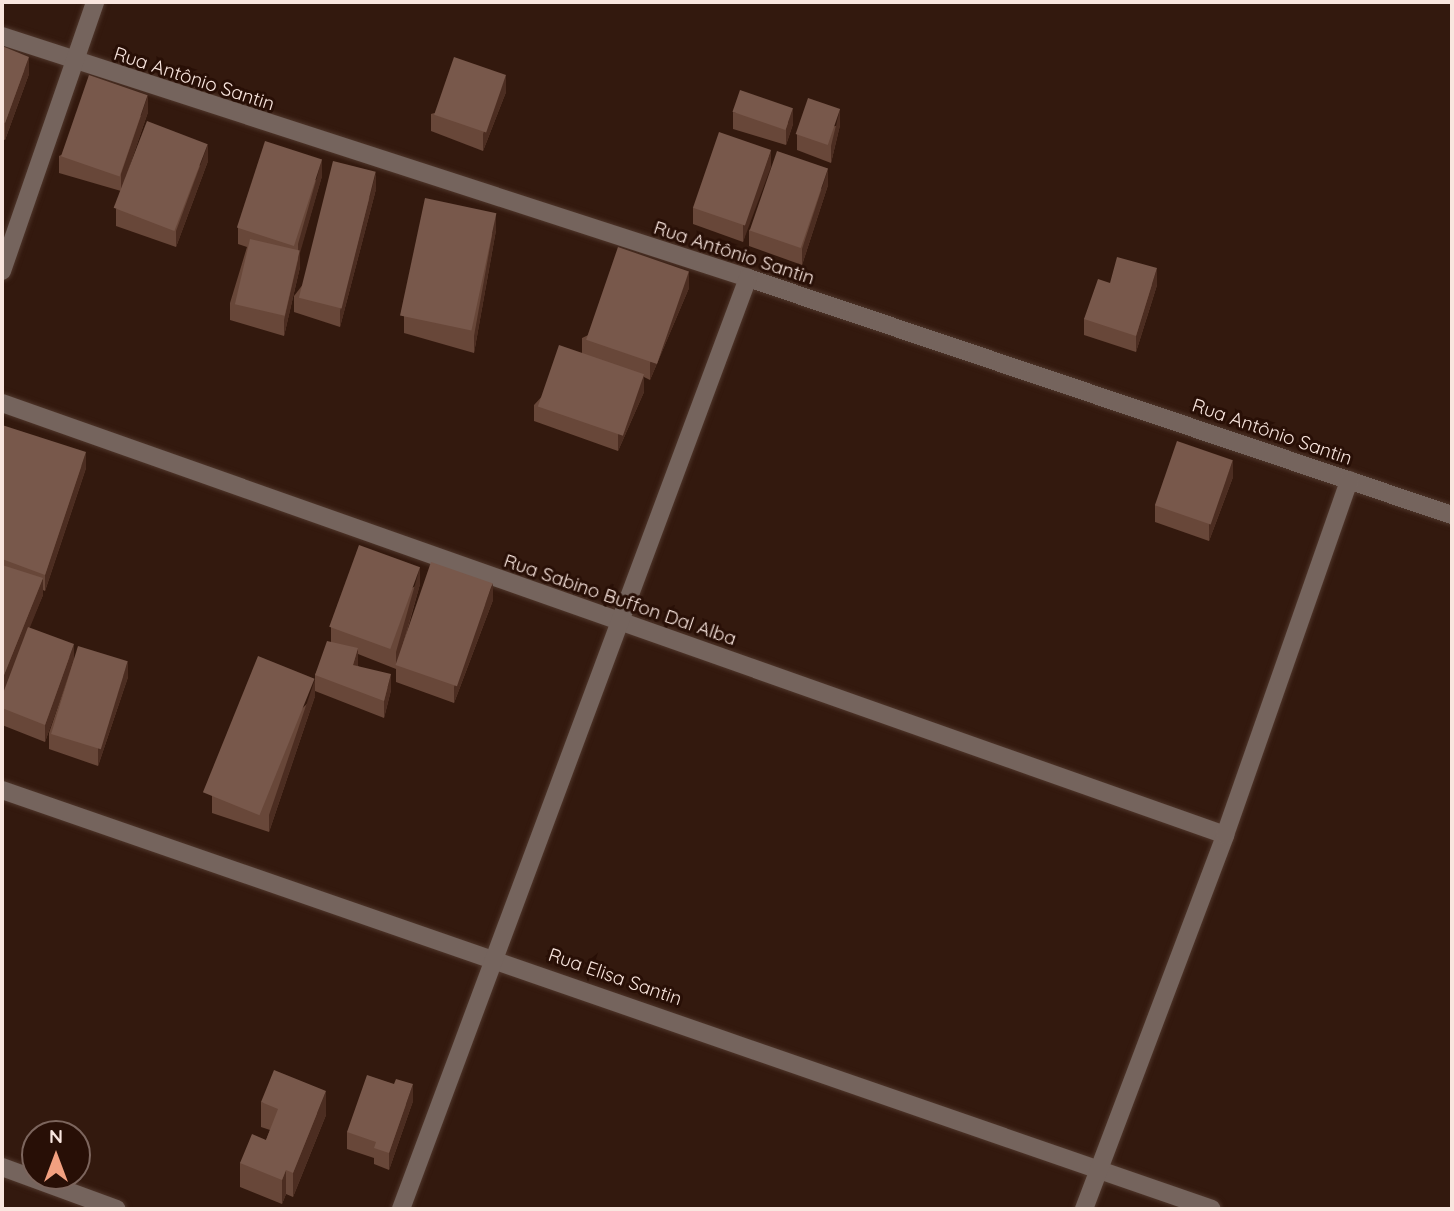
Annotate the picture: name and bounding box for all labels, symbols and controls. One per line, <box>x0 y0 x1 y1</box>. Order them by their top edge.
street label: Rua Antônio Santin <box>111 42 277 116</box>
street label: Rua Antônio Santin <box>651 216 817 290</box>
street label: Rua Antônio Santin <box>1189 394 1355 470</box>
street label: Rua Sabino Buffon Dal Alba <box>501 549 739 651</box>
street label: Rua Elisa Santin <box>545 943 685 1011</box>
north arrow <box>21 1120 91 1190</box>
text: N <box>49 1124 63 1148</box>

